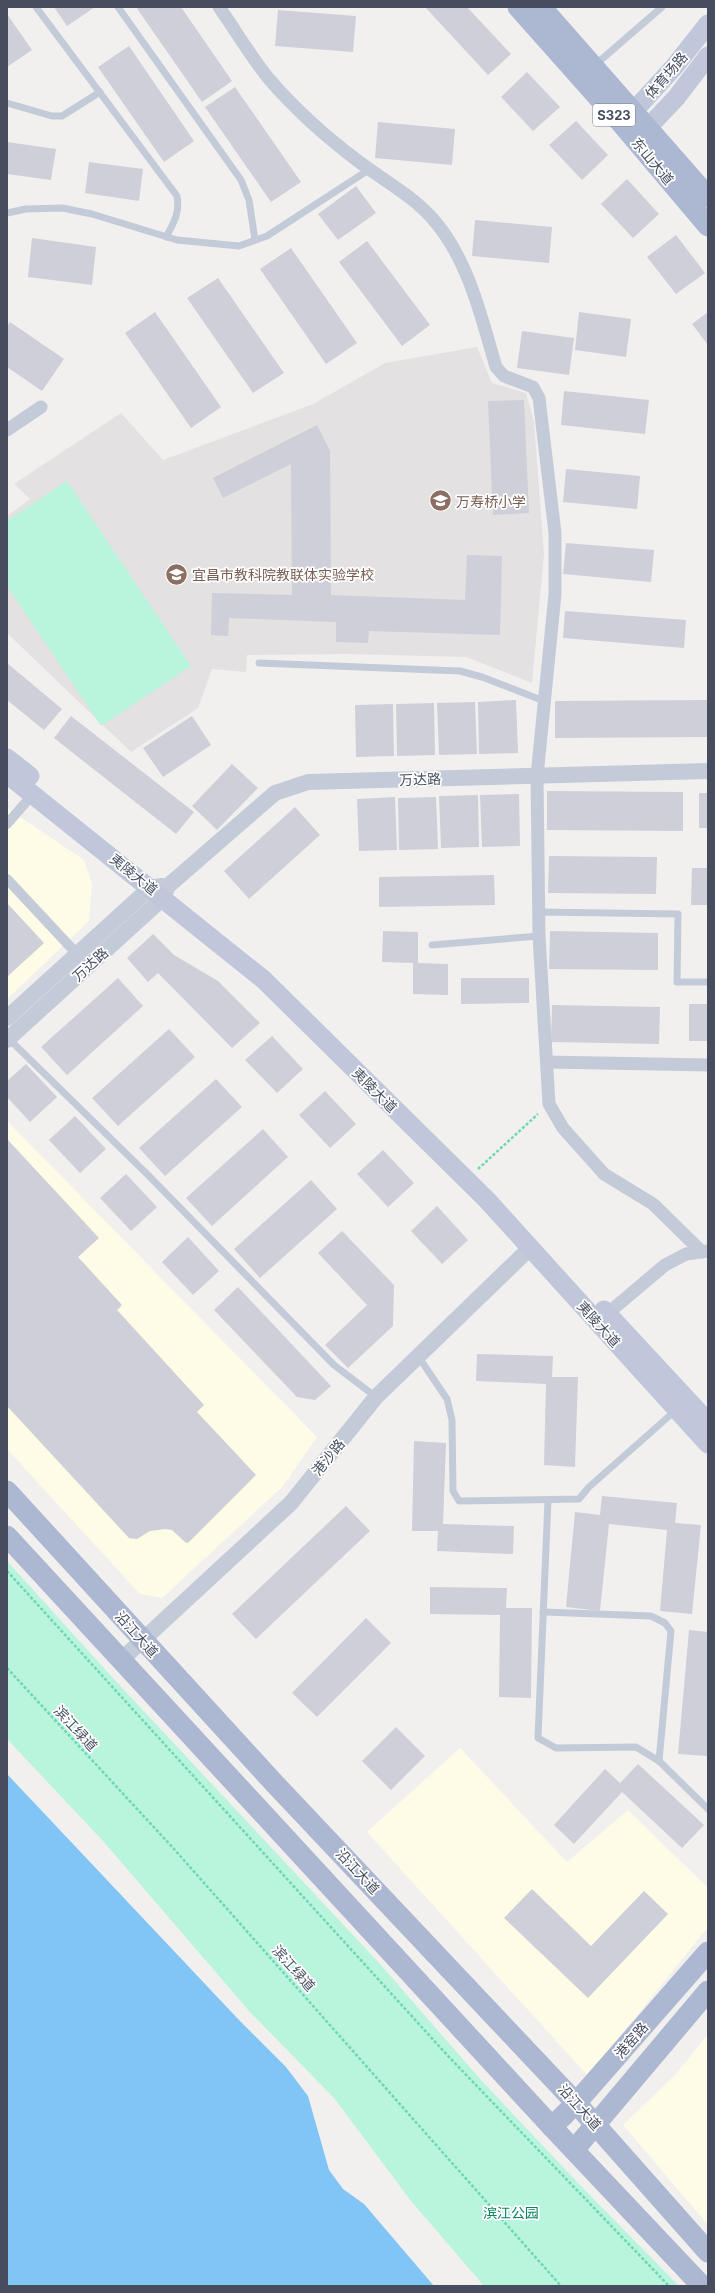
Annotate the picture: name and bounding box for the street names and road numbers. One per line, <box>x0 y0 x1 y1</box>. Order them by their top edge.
street label: 体育场路 <box>641 48 691 102</box>
road number: S323 <box>593 104 635 126</box>
street label: 东山大道 <box>628 134 678 188</box>
street label: 万达路 <box>399 770 441 788</box>
street label: 夷陵大道 <box>107 850 161 898</box>
street label: 万达路 <box>69 944 111 984</box>
street label: 夷陵大道 <box>349 1064 401 1116</box>
street label: 夷陵大道 <box>574 1298 624 1350</box>
street label: 港沙路 <box>308 1435 348 1479</box>
street label: 沿江大道 <box>112 1608 162 1660</box>
street label: 滨江绿道 <box>51 1702 101 1754</box>
street label: 沿江大道 <box>333 1845 383 1897</box>
street label: 滨江绿道 <box>269 1942 319 1994</box>
street label: 港窑路 <box>611 2019 651 2061</box>
street label: 沿江大道 <box>555 2081 605 2133</box>

